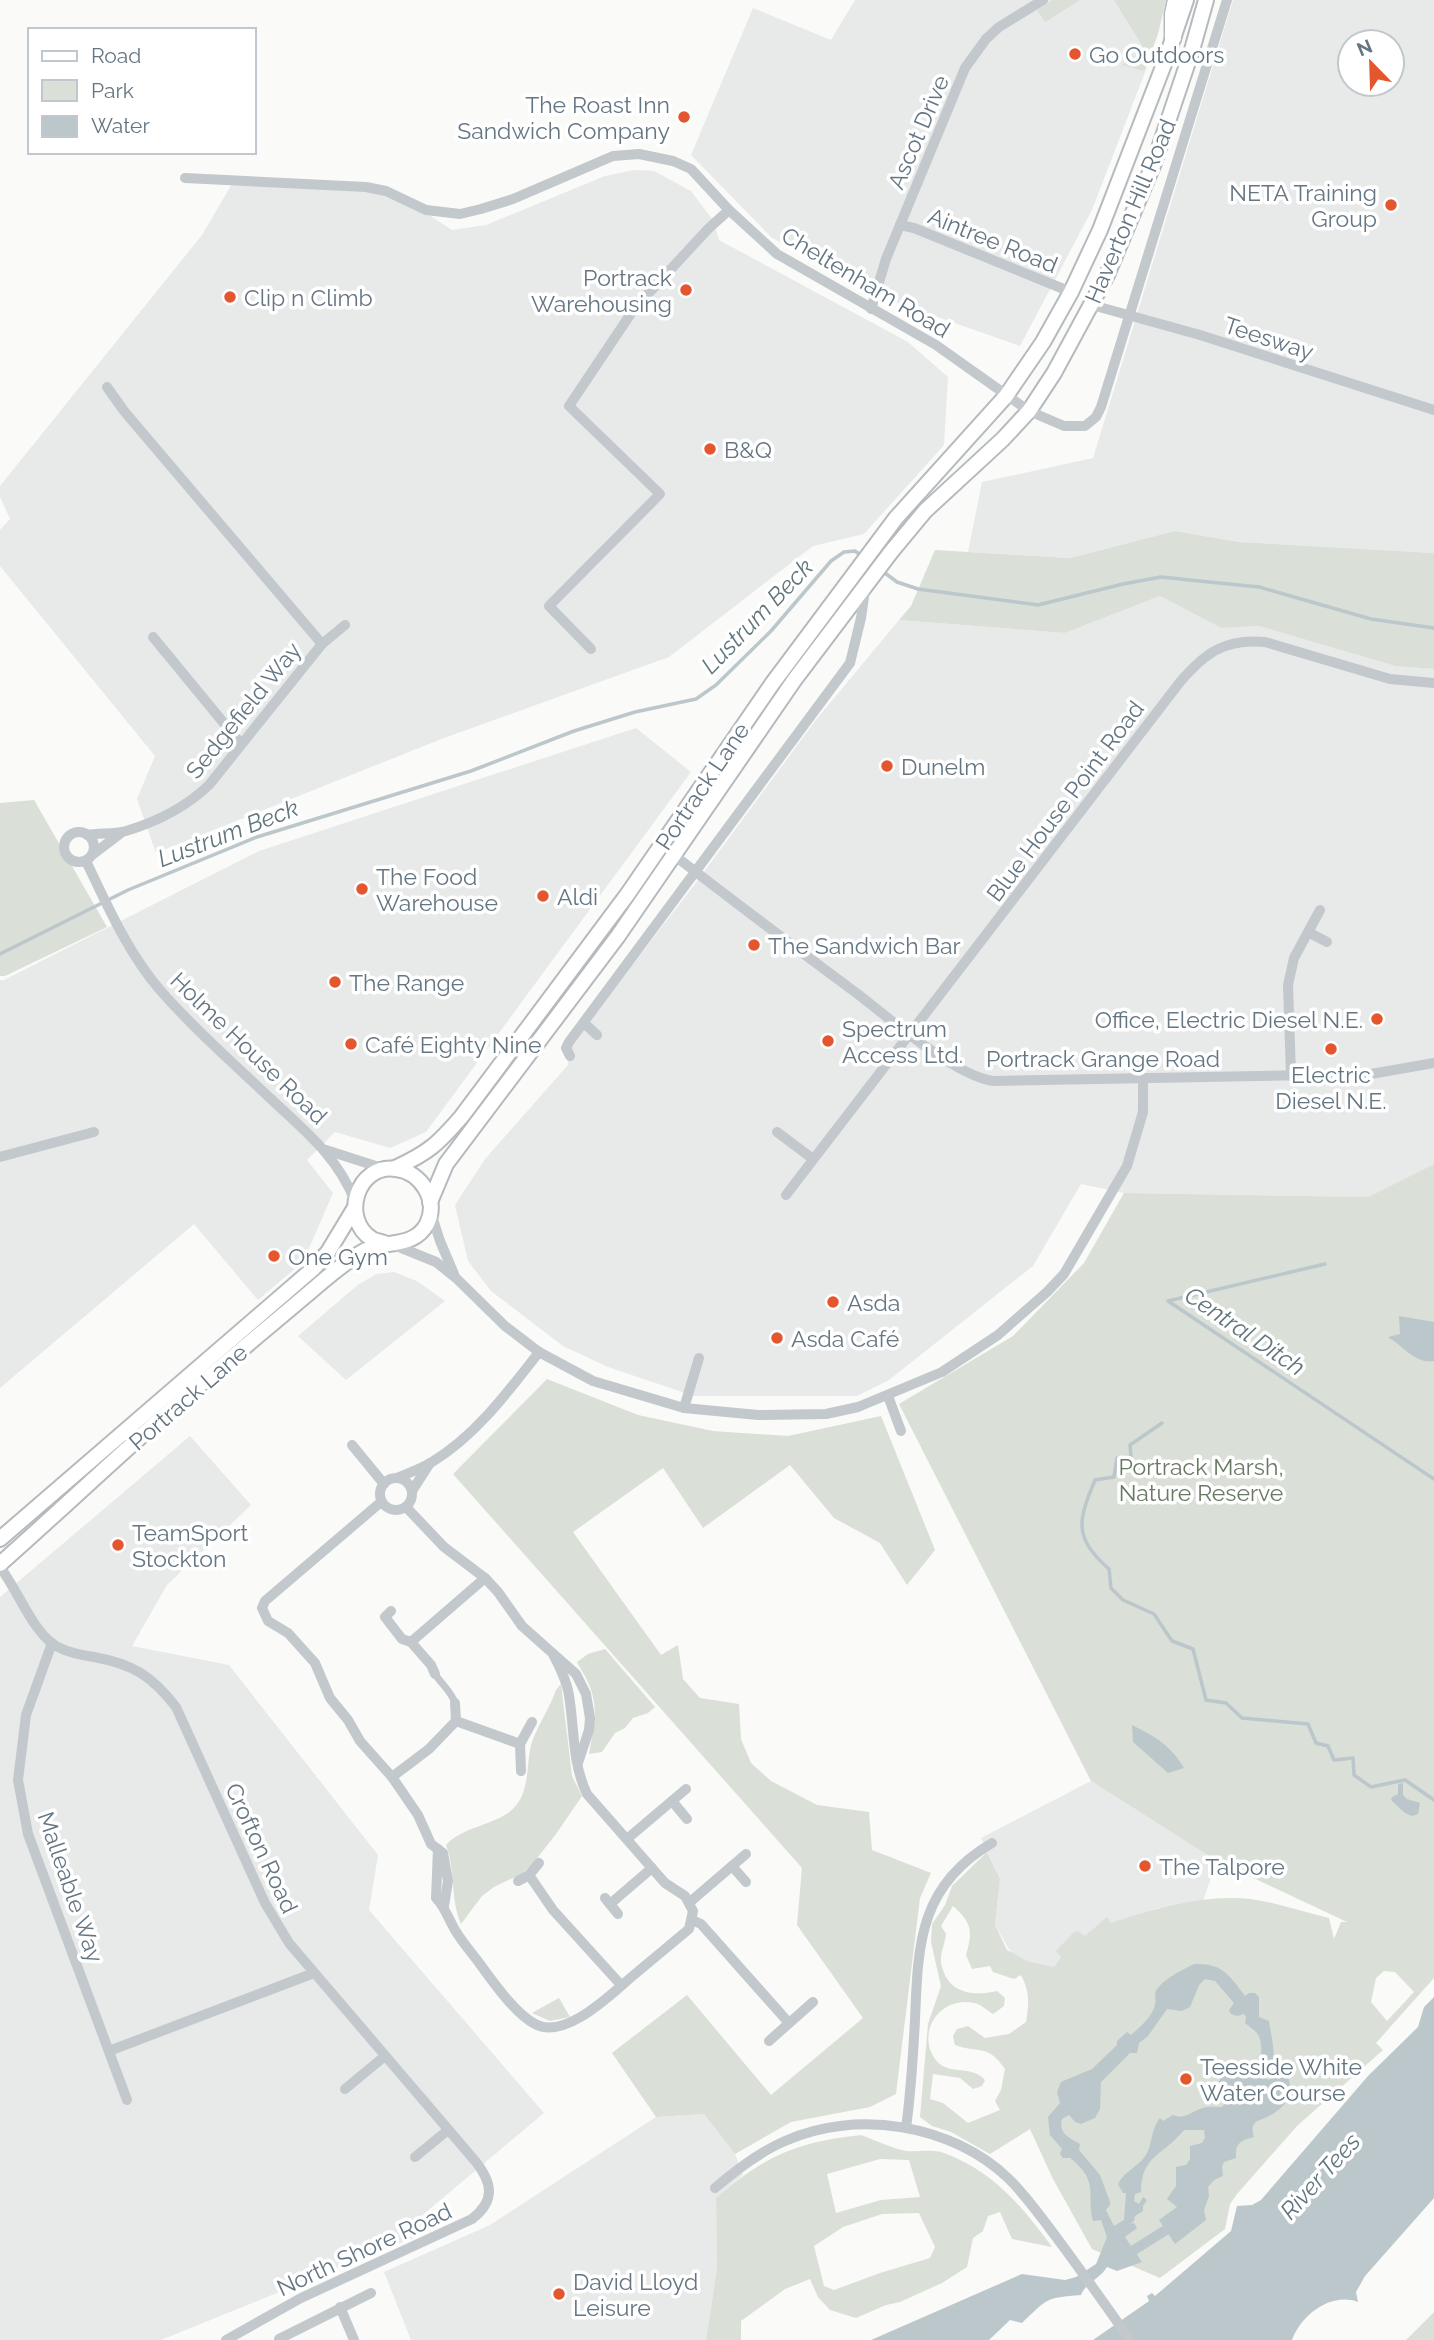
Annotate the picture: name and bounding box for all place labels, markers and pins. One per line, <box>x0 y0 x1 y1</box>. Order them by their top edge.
place label: Go Outdoors <box>1089 41 1224 68</box>
marker: Go Outdoors <box>1067 46 1083 62</box>
place label: The Roast Inn Sandwich Company <box>457 91 670 144</box>
marker: The Roast Inn Sandwich Company <box>676 109 692 125</box>
place label: NETA Training Group <box>1229 179 1377 232</box>
marker: NETA Training Group <box>1383 197 1399 213</box>
place label: Portrack Warehousing <box>531 264 672 317</box>
marker: Portrack Warehousing <box>678 282 694 298</box>
place label: Clip n Climb <box>244 284 373 311</box>
marker: Clip n Climb <box>222 289 238 305</box>
place label: B&Q <box>724 436 772 463</box>
marker: B&Q <box>702 441 718 457</box>
place label: Dunelm <box>901 753 985 780</box>
marker: Dunelm <box>879 758 895 774</box>
place label: The Food Warehouse <box>376 863 498 916</box>
marker: The Food Warehouse <box>354 881 370 897</box>
place label: Aldi <box>557 883 598 910</box>
marker: Aldi <box>535 888 551 904</box>
place label: The Sandwich Bar <box>768 932 961 959</box>
marker: The Sandwich Bar <box>746 937 762 953</box>
place label: The Range <box>349 969 464 996</box>
marker: The Range <box>327 974 343 990</box>
place label: Office, Electric Diesel N.E. <box>1095 1006 1363 1033</box>
marker: Office, Electric Diesel N.E. <box>1369 1011 1385 1027</box>
place label: Spectrum Access Ltd. <box>842 1015 963 1068</box>
place label: Café Eighty Nine <box>365 1031 541 1058</box>
marker: Spectrum Access Ltd. <box>820 1033 836 1049</box>
marker: Café Eighty Nine <box>343 1036 359 1052</box>
marker: Electric Diesel N.E. <box>1323 1041 1339 1057</box>
place label: Electric Diesel N.E. <box>1275 1061 1387 1114</box>
place label: One Gym <box>288 1243 388 1270</box>
marker: One Gym <box>266 1248 282 1264</box>
place label: Asda <box>847 1289 900 1316</box>
marker: Asda <box>825 1294 841 1310</box>
place label: Asda Café <box>791 1325 899 1352</box>
marker: Asda Café <box>769 1330 785 1346</box>
place label: TeamSport Stockton <box>132 1519 249 1572</box>
marker: TeamSport Stockton <box>110 1537 126 1553</box>
place label: The Talpore <box>1159 1853 1285 1880</box>
marker: The Talpore <box>1137 1858 1153 1874</box>
place label: Teesside White Water Course <box>1200 2053 1362 2106</box>
marker: Teesside White Water Course <box>1178 2071 1194 2087</box>
place label: David Lloyd Leisure <box>573 2268 698 2321</box>
marker: David Lloyd Leisure <box>551 2286 567 2302</box>

